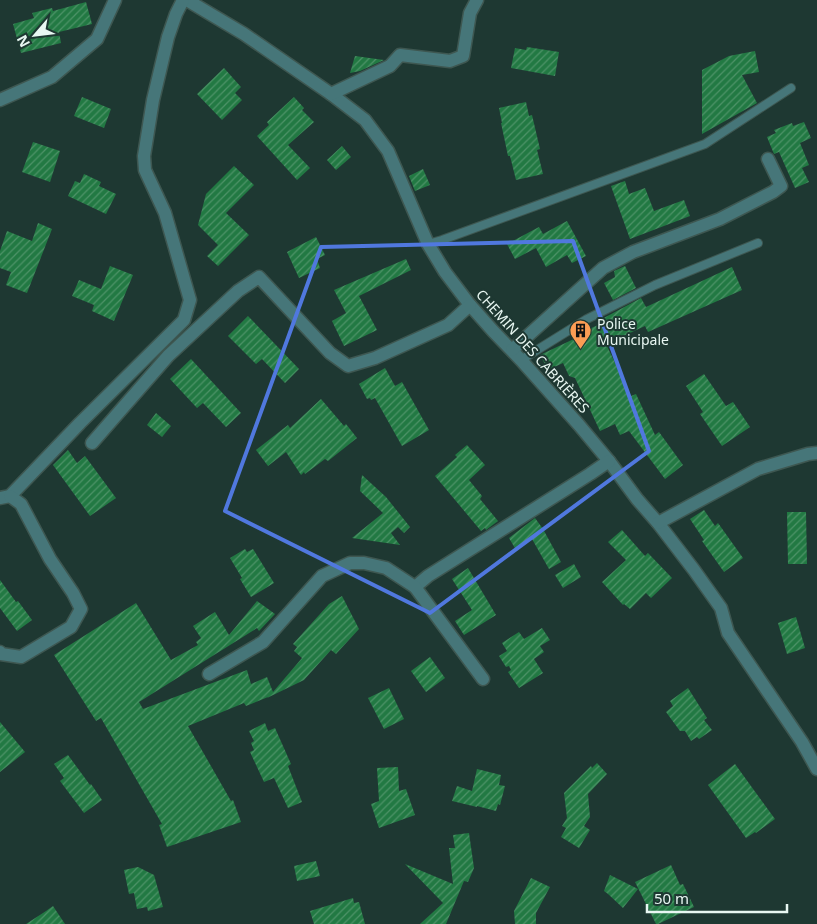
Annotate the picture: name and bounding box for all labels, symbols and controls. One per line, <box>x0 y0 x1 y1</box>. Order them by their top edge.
north arrow <box>10 10 60 60</box>
text: N <box>12 32 34 51</box>
street label: CHEMIN DES CABRIÈRES <box>472 285 594 417</box>
place label: Police Municipale <box>597 314 669 349</box>
building icon: Police Municipale <box>569 319 593 350</box>
scale bar <box>647 882 787 914</box>
text: 50 m <box>654 888 689 908</box>

